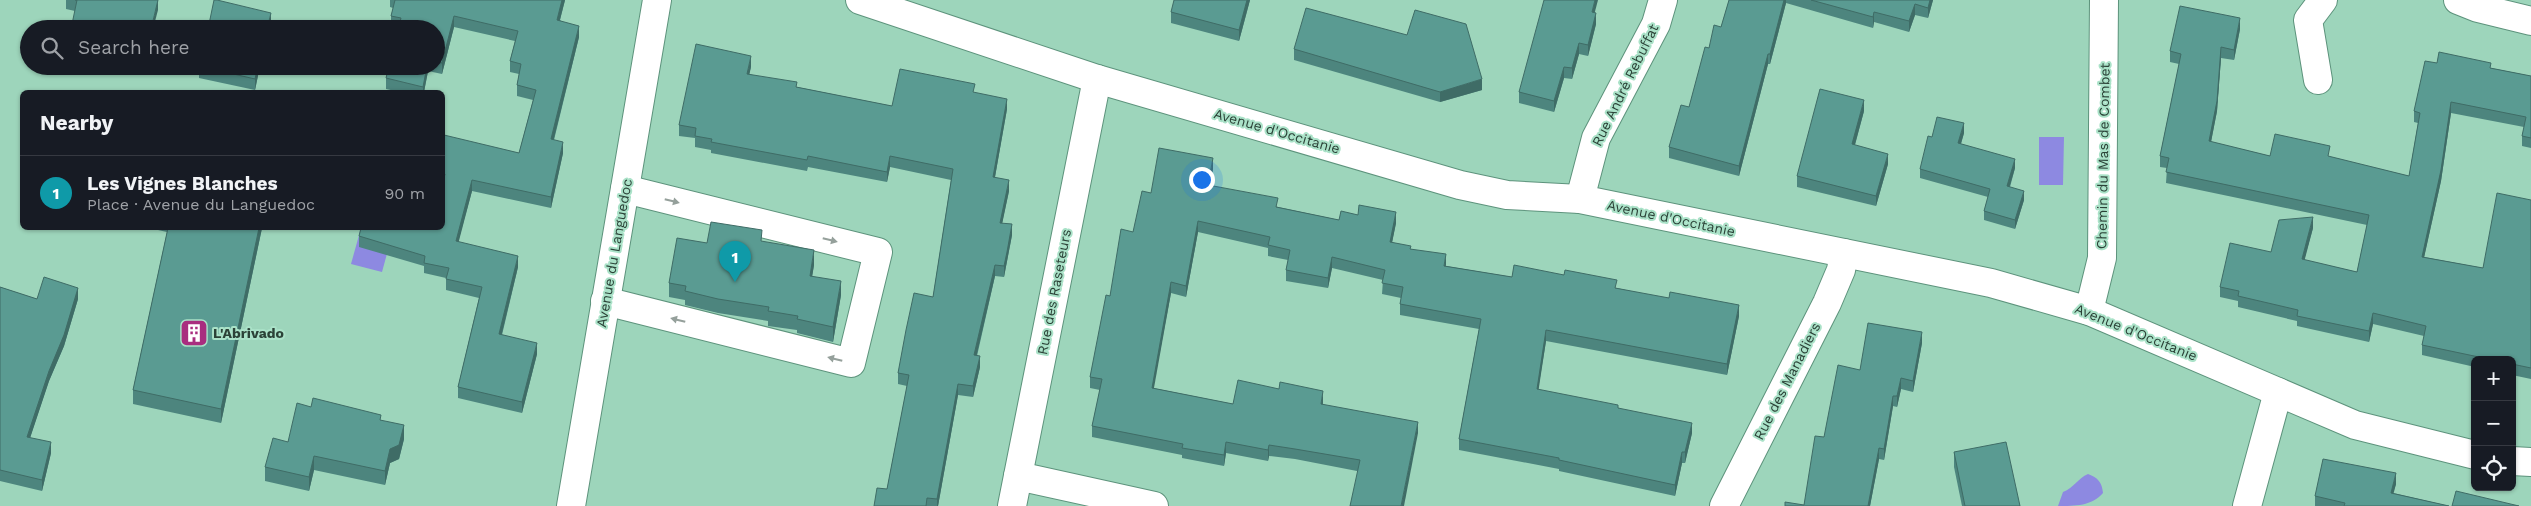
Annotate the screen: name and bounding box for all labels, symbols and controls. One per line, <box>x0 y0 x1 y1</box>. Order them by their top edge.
search box <box>20 20 445 75</box>
street label: Rue André Rebuffat <box>1588 21 1662 149</box>
icon: search <box>38 34 66 62</box>
text: Search here <box>78 36 189 59</box>
street label: Chemin du Mas de Combet <box>2093 63 2113 249</box>
street label: Avenue d'Occitanie <box>1212 105 1342 157</box>
text: Nearby <box>40 110 113 135</box>
your location <box>1189 167 1215 193</box>
text: Les Vignes Blanches <box>87 172 278 195</box>
street label: Avenue du Languedoc <box>593 177 635 329</box>
text: 1 <box>53 184 59 203</box>
text: 90 m <box>384 184 425 203</box>
text: Place · Avenue du Languedoc <box>87 195 315 214</box>
one-way arrow <box>665 197 680 205</box>
street label: Avenue d'Occitanie <box>1606 197 1736 239</box>
street label: Rue des Raseteurs <box>1034 228 1074 356</box>
one-way arrow <box>822 236 837 244</box>
pin: 1 <box>719 241 751 282</box>
street label: Avenue d'Occitanie <box>2073 300 2199 364</box>
one-way arrow <box>670 315 685 323</box>
building icon: L'Abrivado <box>179 318 209 348</box>
street label: Rue des Manadiers <box>1750 320 1824 442</box>
place label: L'Abrivado <box>213 325 284 341</box>
one-way arrow <box>828 355 843 363</box>
map controls <box>2471 356 2516 491</box>
button: + <box>2471 356 2516 401</box>
button: − <box>2471 401 2516 446</box>
button: locate <box>2471 446 2516 491</box>

